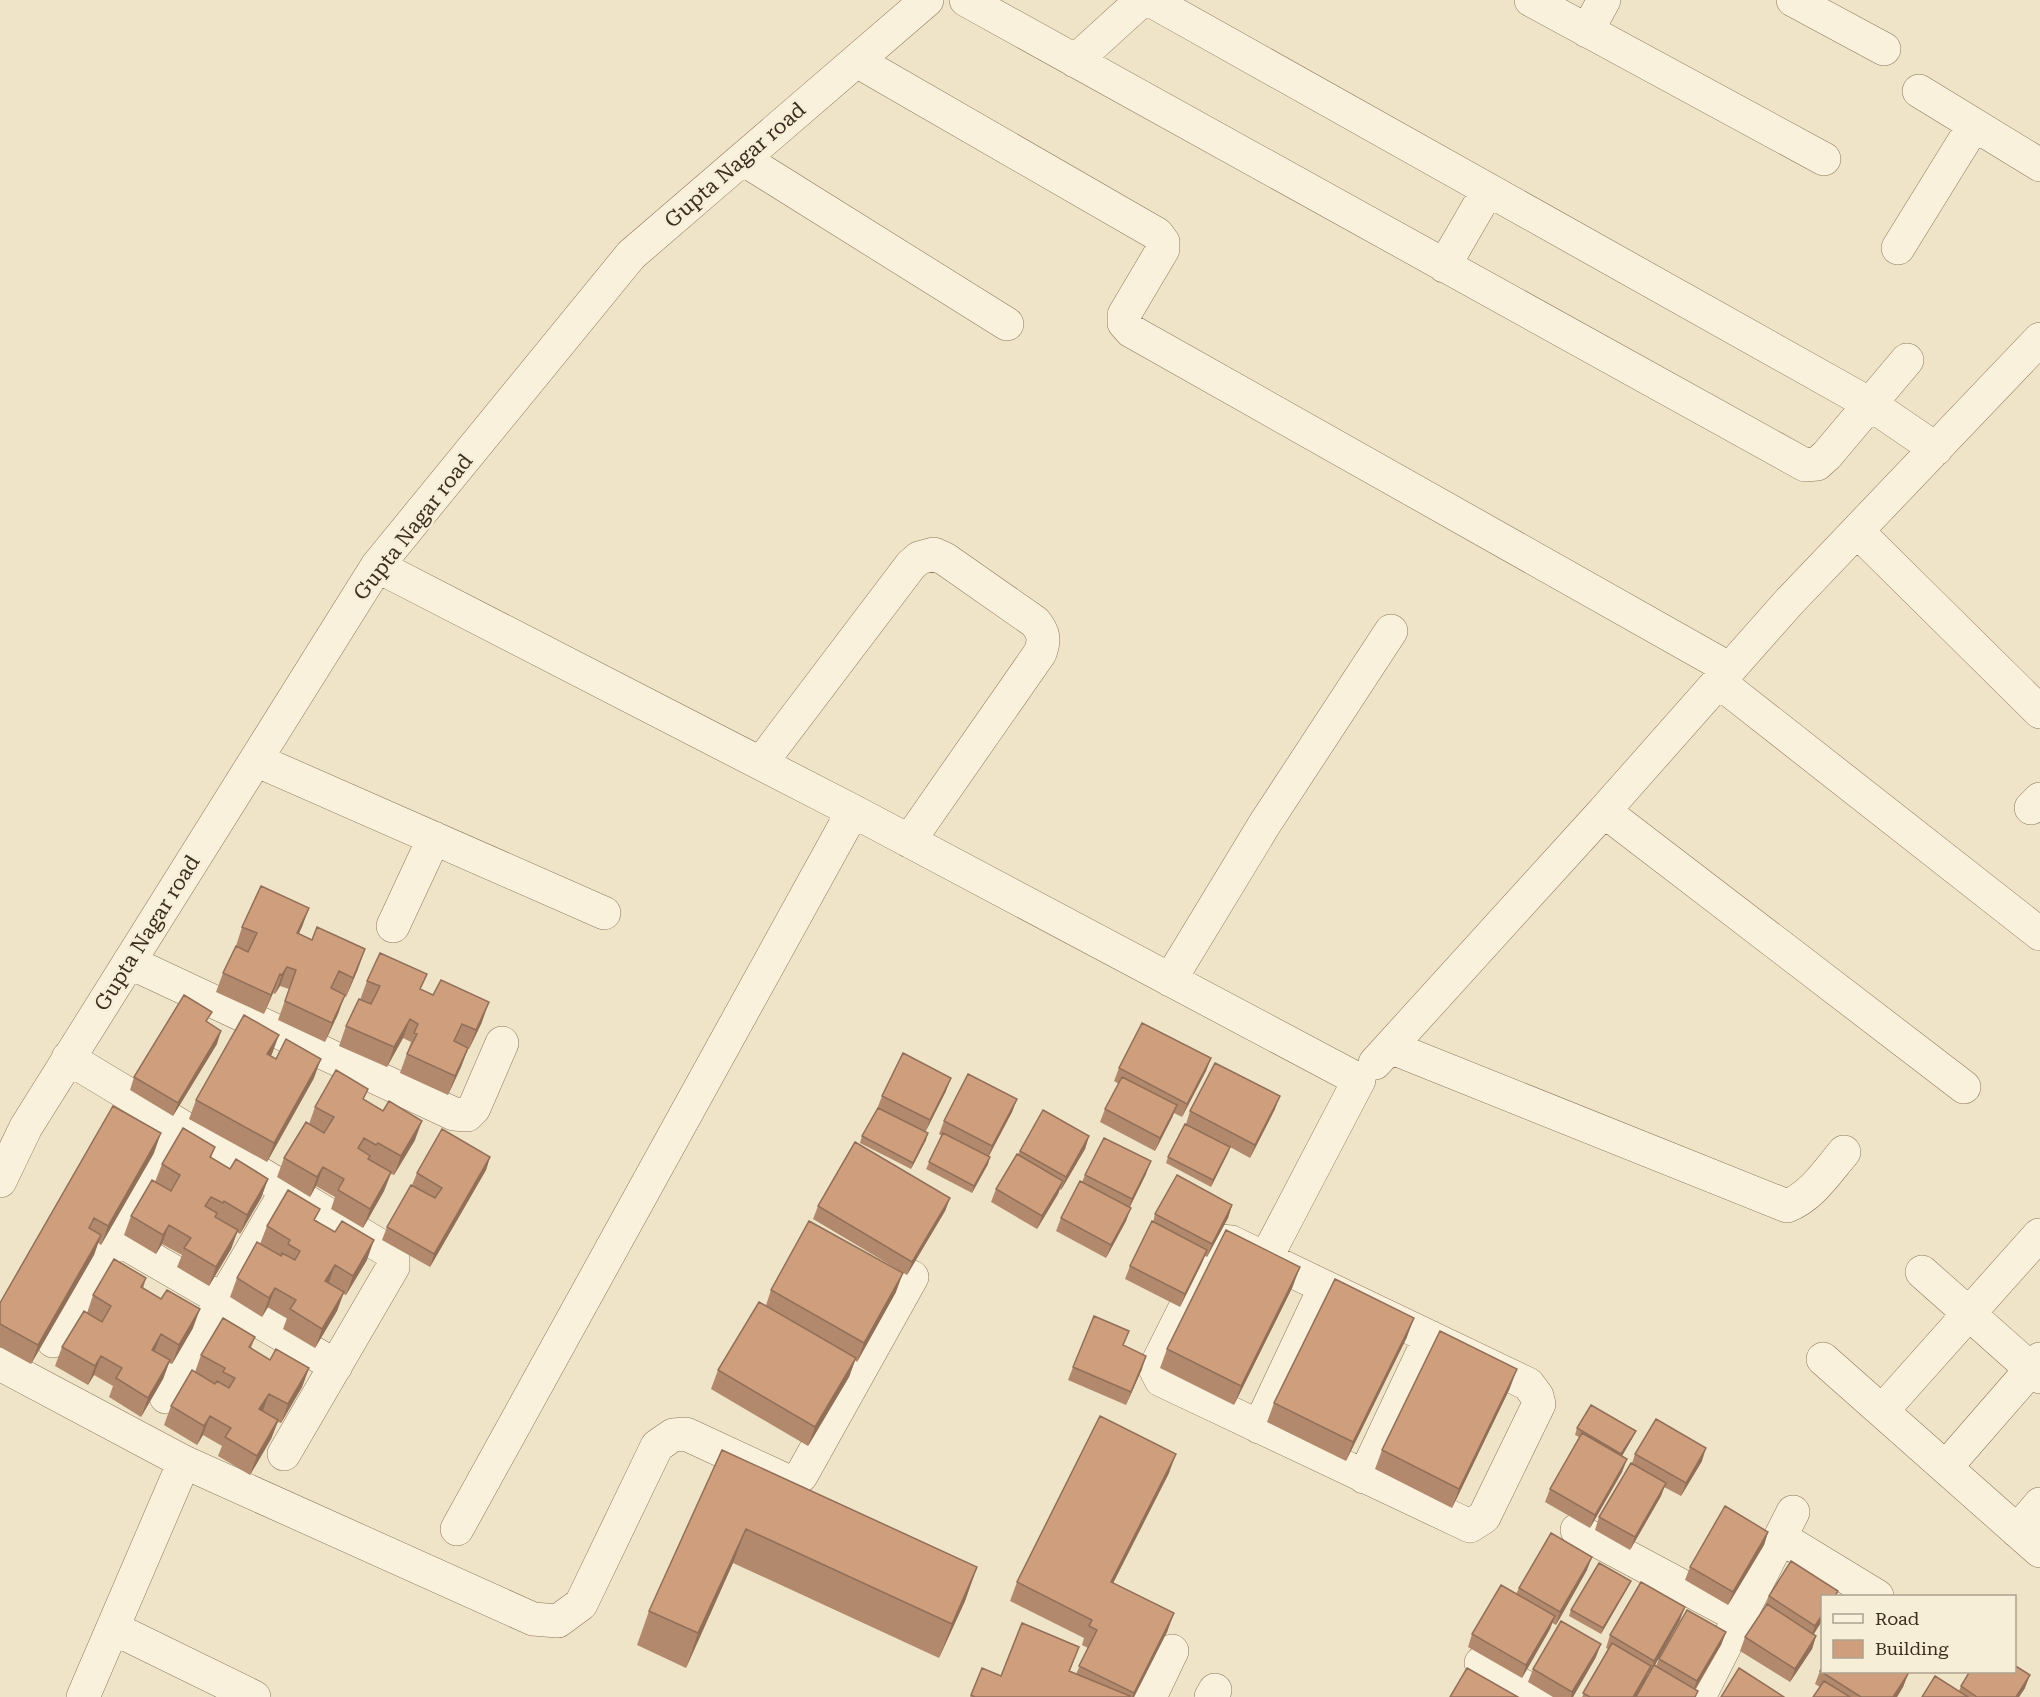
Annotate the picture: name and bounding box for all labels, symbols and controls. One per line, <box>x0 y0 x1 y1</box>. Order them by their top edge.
street label: Gupta Nagar road <box>660 97 811 233</box>
street label: Gupta Nagar road <box>349 449 478 605</box>
street label: Gupta Nagar road <box>89 850 205 1015</box>
legend <box>1821 1595 2016 1673</box>
text: Road <box>1875 1608 1920 1629</box>
text: Building <box>1875 1638 1949 1659</box>

